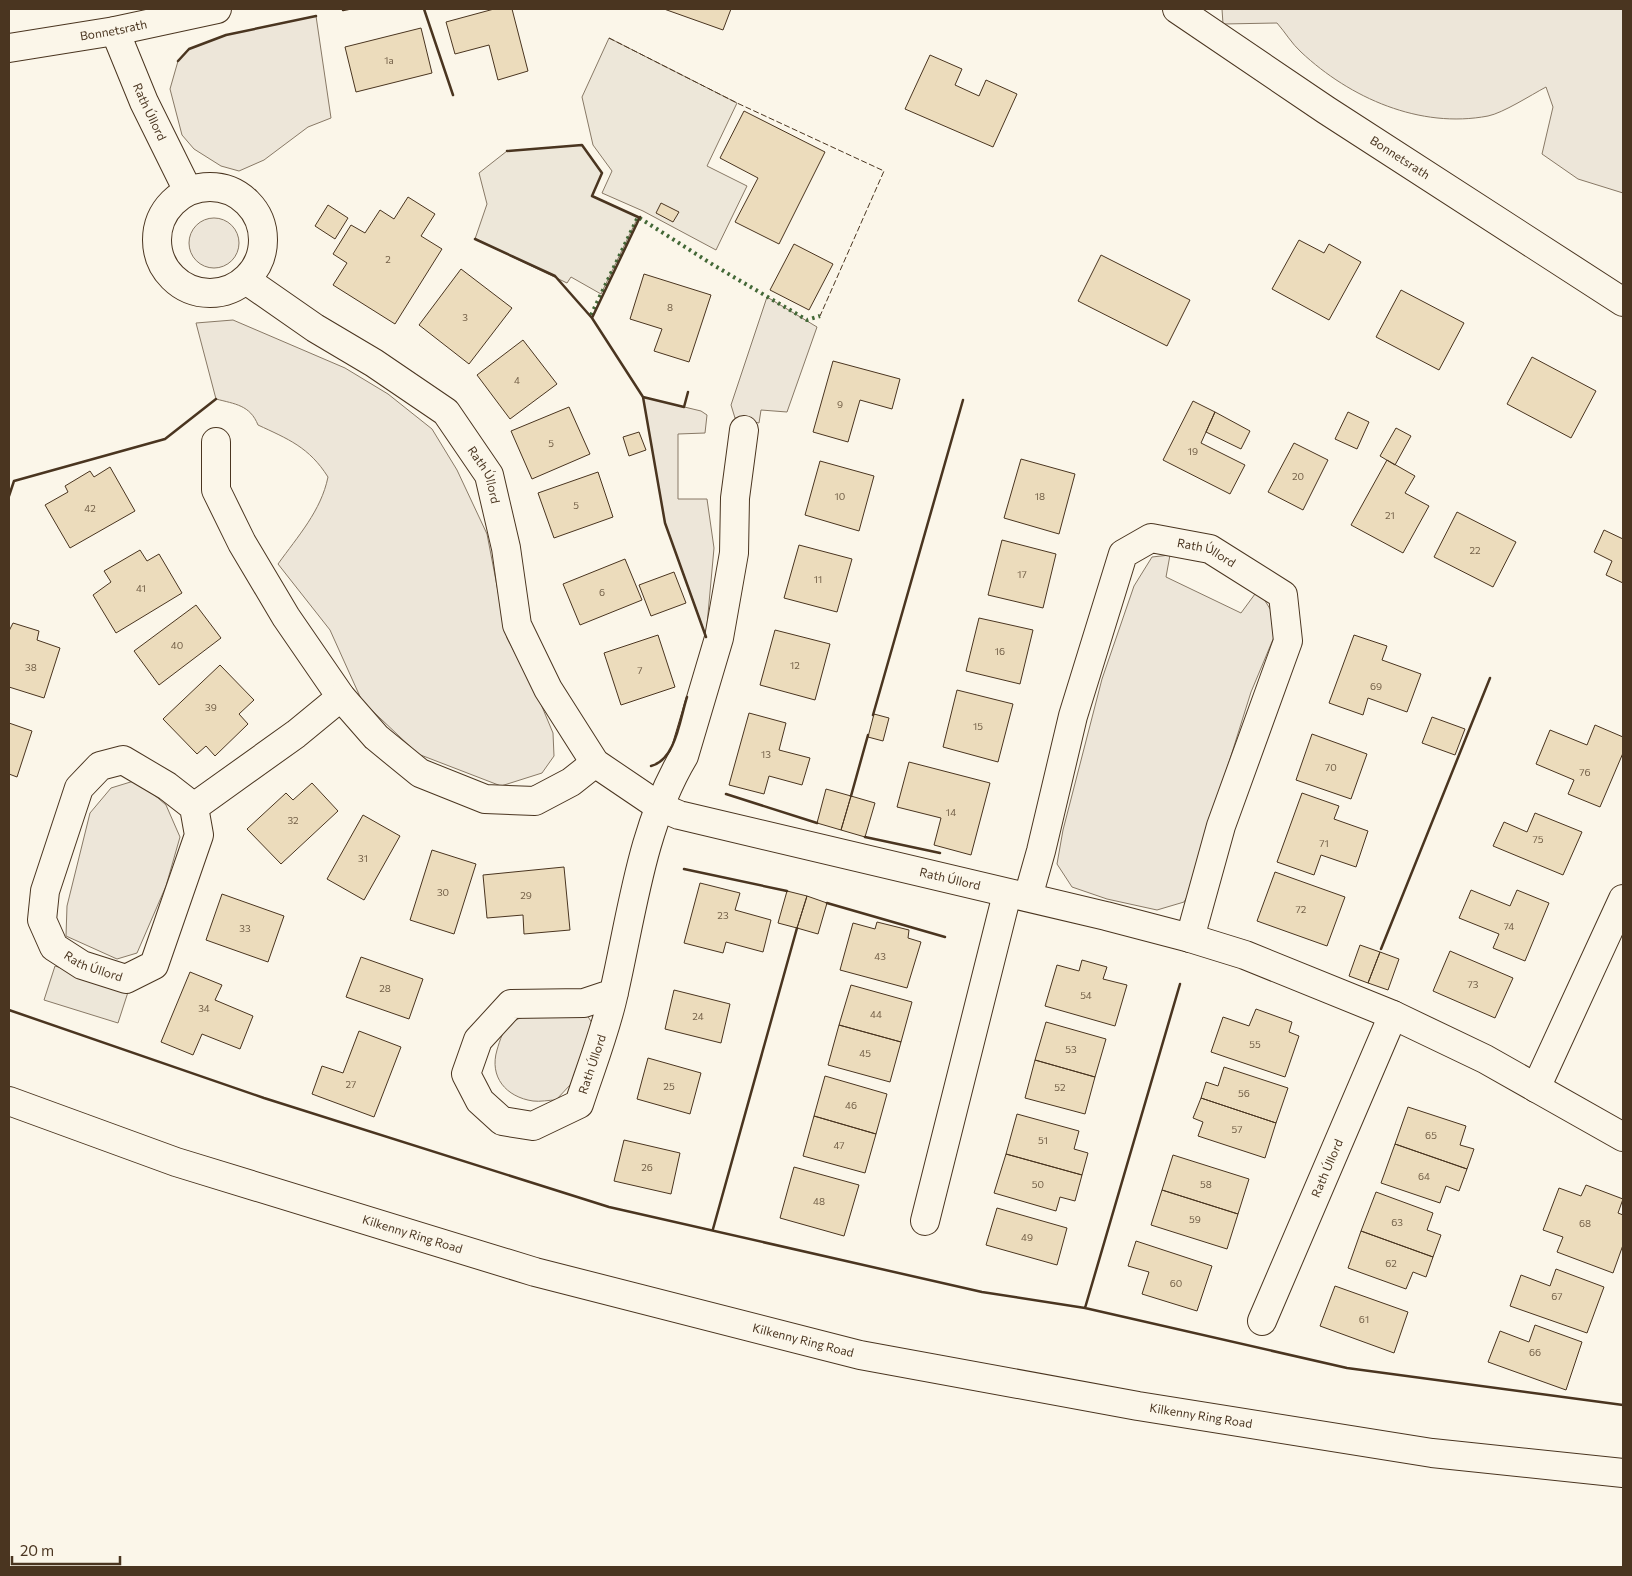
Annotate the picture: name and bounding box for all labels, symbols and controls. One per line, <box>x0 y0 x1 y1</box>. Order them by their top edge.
street label: Bonnetsrath <box>79 16 148 43</box>
house number: 1a <box>384 54 394 66</box>
street label: Rath Úllord <box>131 81 170 143</box>
street label: Bonnetsrath <box>1368 133 1433 181</box>
house number: 2 <box>385 253 391 265</box>
house number: 8 <box>667 301 673 313</box>
house number: 3 <box>462 311 468 323</box>
house number: 4 <box>514 374 520 386</box>
house number: 9 <box>837 398 843 410</box>
house number: 5 <box>548 437 554 449</box>
street label: Rath Úllord <box>465 443 503 505</box>
house number: 19 <box>1188 445 1198 457</box>
house number: 20 <box>1292 470 1304 482</box>
house number: 10 <box>835 490 845 502</box>
house number: 18 <box>1035 490 1045 502</box>
house number: 5 <box>573 499 579 511</box>
house number: 42 <box>84 502 96 514</box>
house number: 21 <box>1385 509 1395 521</box>
street label: Rath Úllord <box>1176 535 1239 569</box>
house number: 22 <box>1469 544 1481 556</box>
house number: 17 <box>1017 568 1027 580</box>
house number: 11 <box>814 573 822 585</box>
house number: 41 <box>136 582 146 594</box>
house number: 6 <box>599 586 605 598</box>
house number: 40 <box>171 639 183 651</box>
house number: 16 <box>995 645 1005 657</box>
house number: 12 <box>790 659 800 671</box>
house number: 38 <box>25 661 37 673</box>
house number: 7 <box>637 664 643 676</box>
house number: 69 <box>1370 680 1382 692</box>
house number: 39 <box>205 701 217 713</box>
house number: 15 <box>973 720 983 732</box>
house number: 13 <box>761 748 771 760</box>
house number: 70 <box>1325 761 1337 773</box>
house number: 76 <box>1579 766 1591 778</box>
house number: 14 <box>946 806 956 818</box>
house number: 32 <box>287 814 299 826</box>
house number: 75 <box>1533 833 1544 845</box>
house number: 71 <box>1319 837 1329 849</box>
house number: 31 <box>358 852 368 864</box>
street label: Rath Úllord <box>918 864 982 892</box>
house number: 30 <box>437 886 449 898</box>
house number: 29 <box>520 889 532 901</box>
house number: 72 <box>1296 903 1307 915</box>
house number: 23 <box>717 909 729 921</box>
house number: 74 <box>1504 920 1514 932</box>
house number: 33 <box>239 922 251 934</box>
street label: Rath Úllord <box>62 947 125 983</box>
house number: 43 <box>874 950 886 962</box>
house number: 73 <box>1468 978 1479 990</box>
house number: 28 <box>379 982 391 994</box>
house number: 54 <box>1080 989 1092 1001</box>
house number: 34 <box>198 1002 210 1014</box>
house number: 44 <box>870 1008 882 1020</box>
house number: 24 <box>692 1010 704 1022</box>
street label: Rath Úllord <box>575 1032 608 1096</box>
house number: 55 <box>1249 1038 1261 1050</box>
house number: 53 <box>1065 1043 1077 1055</box>
house number: 45 <box>859 1047 871 1059</box>
house number: 27 <box>346 1078 356 1090</box>
house number: 25 <box>663 1080 675 1092</box>
house number: 52 <box>1054 1081 1066 1093</box>
house number: 56 <box>1238 1087 1250 1099</box>
house number: 46 <box>845 1099 857 1111</box>
house number: 57 <box>1231 1123 1243 1135</box>
house number: 65 <box>1425 1129 1437 1141</box>
house number: 51 <box>1038 1134 1048 1146</box>
street label: Rath Úllord <box>1308 1137 1345 1199</box>
house number: 47 <box>833 1139 845 1151</box>
house number: 26 <box>641 1161 653 1173</box>
house number: 64 <box>1418 1170 1430 1182</box>
house number: 50 <box>1032 1178 1044 1190</box>
house number: 58 <box>1200 1178 1212 1190</box>
house number: 48 <box>813 1195 825 1207</box>
street label: Kilkenny Ring Road <box>361 1212 464 1255</box>
house number: 59 <box>1189 1213 1201 1225</box>
house number: 63 <box>1391 1216 1403 1228</box>
house number: 68 <box>1579 1217 1591 1229</box>
house number: 49 <box>1021 1231 1033 1243</box>
house number: 62 <box>1385 1257 1397 1269</box>
house number: 60 <box>1170 1277 1182 1289</box>
house number: 67 <box>1551 1290 1563 1302</box>
house number: 61 <box>1359 1313 1369 1325</box>
street label: Kilkenny Ring Road <box>751 1320 855 1359</box>
house number: 66 <box>1529 1346 1541 1358</box>
street label: Kilkenny Ring Road <box>1149 1400 1253 1430</box>
scale bar <box>12 1534 120 1566</box>
text: 20 m <box>20 1541 54 1559</box>

